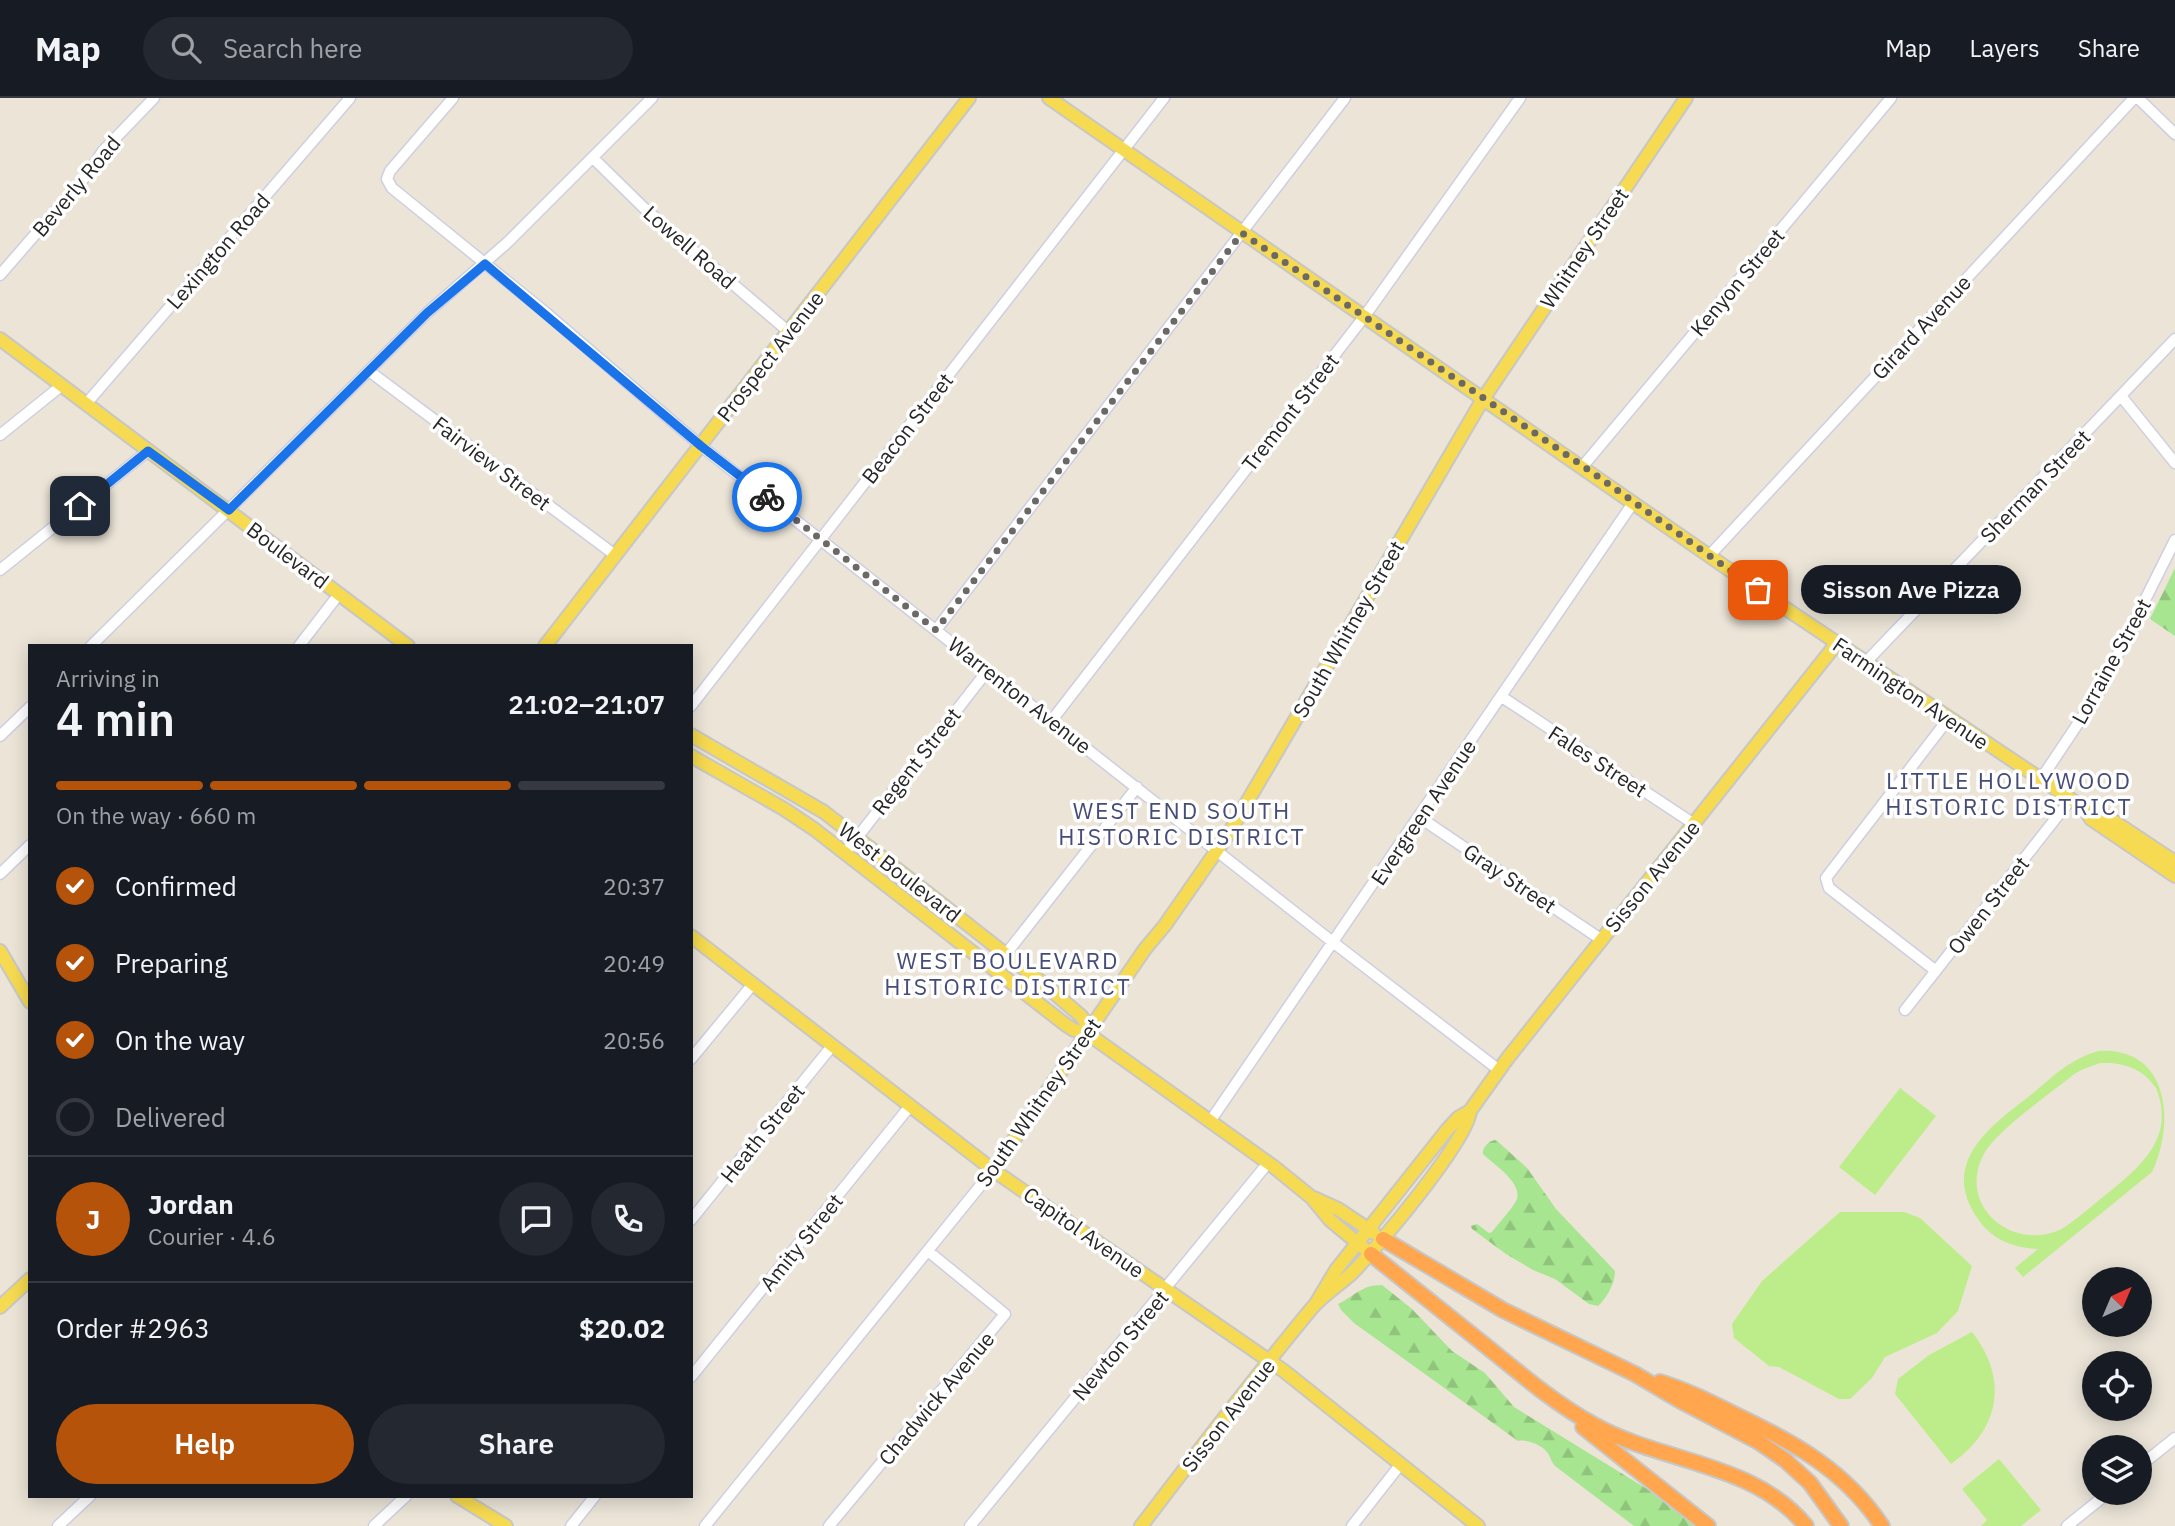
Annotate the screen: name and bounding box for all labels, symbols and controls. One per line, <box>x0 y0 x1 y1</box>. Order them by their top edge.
search box <box>143 17 633 80</box>
text: Map <box>35 27 101 70</box>
icon: search <box>167 29 205 67</box>
text: Search here <box>223 31 362 65</box>
text: Map <box>1885 32 1932 64</box>
text: Layers <box>1970 32 2040 64</box>
text: Share <box>2078 32 2140 64</box>
street label: Beverly Road <box>26 130 126 242</box>
street label: Whitney Street <box>1533 182 1635 314</box>
street label: Lexington Road <box>160 187 276 315</box>
street label: Lowell Road <box>638 199 742 295</box>
street label: Kenyon Street <box>1684 222 1790 342</box>
street label: Girard Avenue <box>1865 269 1977 385</box>
street label: Prospect Avenue <box>710 285 830 427</box>
street label: Tremont Street <box>1235 347 1345 477</box>
street label: Beacon Street <box>855 367 959 489</box>
street label: Fairview Street <box>427 409 557 517</box>
street label: Sherman Street <box>1974 423 2096 549</box>
courier <box>732 462 802 532</box>
pin <box>50 476 110 536</box>
icon: bike <box>748 478 786 516</box>
icon: home <box>61 487 99 525</box>
street label: Boulevard <box>241 515 335 595</box>
street label: South Whitney Street <box>1286 535 1410 723</box>
pin <box>1728 560 1788 620</box>
callout: Sisson Ave Pizza <box>1800 566 2020 614</box>
icon: bag <box>1739 571 1777 609</box>
text: Sisson Ave Pizza <box>1822 574 2000 604</box>
street label: Lorraine Street <box>2065 593 2157 729</box>
street label: Warrenton Avenue <box>943 630 1097 760</box>
street label: Farmington Avenue <box>1828 630 1994 756</box>
text: Arriving in <box>56 663 160 693</box>
text: 21:02–21:07 <box>508 687 665 721</box>
text: 4 min <box>56 689 175 749</box>
street label: Regent Street <box>865 702 967 820</box>
street label: Fales Street <box>1543 719 1653 803</box>
street label: Evergreen Avenue <box>1364 734 1482 890</box>
district label: LITTLE HOLLYWOOD HISTORIC DISTRICT <box>1885 765 2133 821</box>
district label: WEST END SOUTH HISTORIC DISTRICT <box>1058 795 1306 851</box>
text: On the way · 660 m <box>56 800 256 830</box>
street label: Sisson Avenue <box>1598 814 1706 938</box>
street label: West Boulevard <box>833 815 967 929</box>
street label: Gray Street <box>1458 837 1562 919</box>
street label: Owen Street <box>1941 850 2035 960</box>
icon: check <box>56 867 94 905</box>
text: Confirmed <box>115 869 237 903</box>
text: 20:37 <box>603 871 665 901</box>
icon: check <box>56 944 94 982</box>
district label: WEST BOULEVARD HISTORIC DISTRICT <box>884 945 1132 1001</box>
text: Preparing <box>115 946 228 980</box>
text: 20:49 <box>603 948 665 978</box>
street label: South Whitney Street <box>969 1012 1107 1192</box>
icon: check <box>56 1021 94 1059</box>
text: On the way <box>115 1023 245 1057</box>
text: 20:56 <box>603 1025 665 1055</box>
street label: Heath Street <box>714 1078 810 1188</box>
text: Delivered <box>115 1100 226 1134</box>
street label: Capitol Avenue <box>1018 1180 1150 1284</box>
button: chat <box>499 1182 573 1256</box>
button: phone <box>591 1182 665 1256</box>
text: Jordan <box>148 1187 234 1221</box>
street label: Amity Street <box>753 1188 849 1296</box>
text: J <box>86 1202 100 1236</box>
text: Courier · 4.6 <box>148 1221 276 1251</box>
north arrow <box>2082 1267 2152 1337</box>
map controls <box>2082 1267 2152 1505</box>
street label: Newton Street <box>1066 1284 1174 1406</box>
text: Order #2963 <box>56 1311 210 1345</box>
text: $20.02 <box>579 1311 665 1345</box>
street label: Chadwick Avenue <box>872 1325 1000 1471</box>
button: locate <box>2082 1351 2152 1421</box>
street label: Sisson Avenue <box>1175 1353 1281 1477</box>
button: Help <box>56 1404 354 1484</box>
button: Share <box>368 1404 665 1484</box>
button: layers <box>2082 1435 2152 1505</box>

